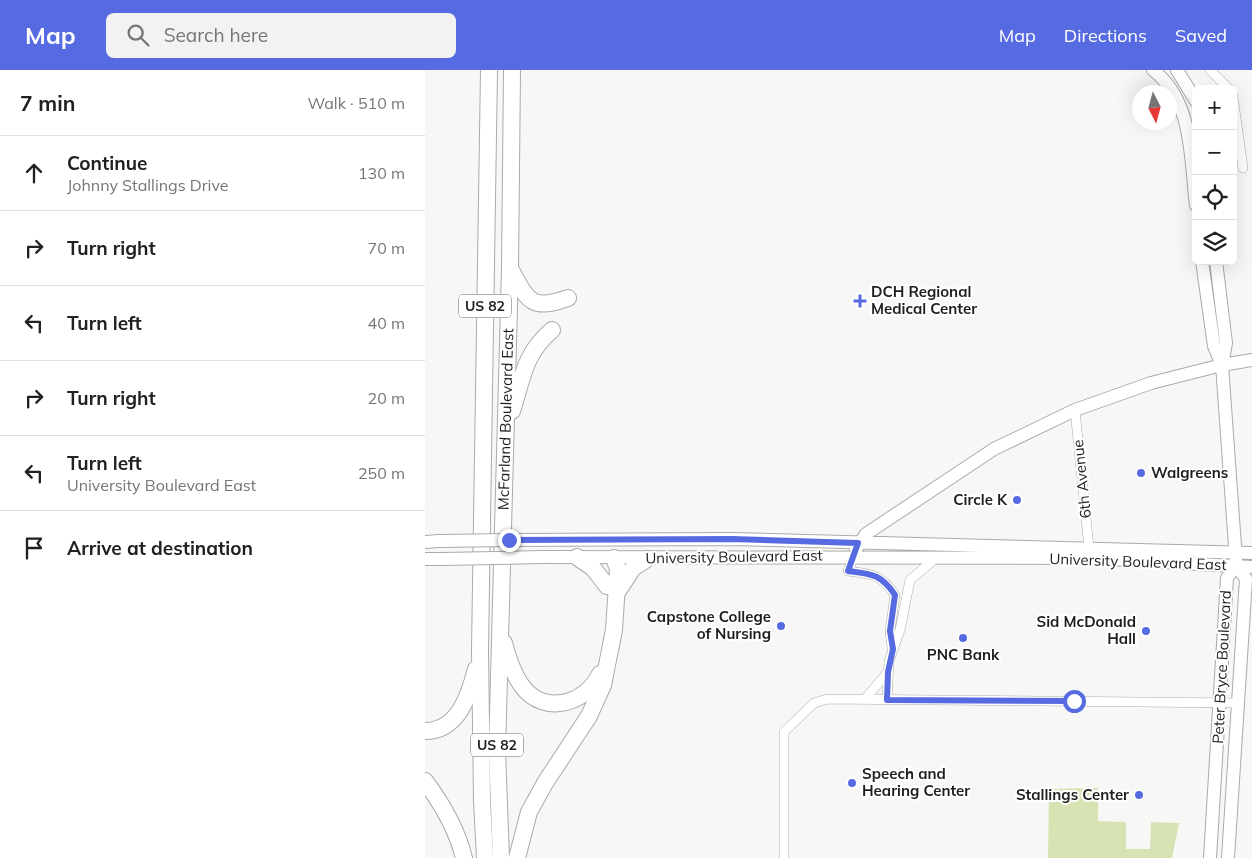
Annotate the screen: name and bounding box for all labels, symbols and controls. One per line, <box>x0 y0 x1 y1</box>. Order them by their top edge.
search box <box>106 13 456 58</box>
text: Map <box>25 20 76 50</box>
icon: search <box>124 21 152 49</box>
text: Search here <box>164 23 268 47</box>
text: Map <box>999 24 1036 47</box>
text: Directions <box>1064 24 1147 47</box>
text: Saved <box>1175 24 1227 47</box>
north arrow <box>1132 85 1177 130</box>
map controls <box>1192 85 1237 265</box>
button: + <box>1192 85 1237 130</box>
text: 7 min <box>20 90 75 116</box>
text: Walk · 510 m <box>307 93 405 113</box>
button: − <box>1192 130 1237 175</box>
text: Continue <box>67 151 147 175</box>
icon: ahead <box>20 159 48 187</box>
text: 130 m <box>358 163 405 183</box>
text: Johnny Stallings Drive <box>67 175 228 195</box>
button: locate <box>1192 175 1237 220</box>
button: layers <box>1192 220 1237 265</box>
icon: right <box>20 234 48 262</box>
text: Turn right <box>67 236 156 260</box>
text: 70 m <box>368 238 405 258</box>
place label: DCH Regional Medical Center <box>871 282 977 318</box>
marker: DCH Regional Medical Center <box>853 294 867 308</box>
road number: US 82 <box>459 295 511 318</box>
icon: left <box>20 309 48 337</box>
text: Turn left <box>67 311 142 335</box>
text: 40 m <box>368 313 405 333</box>
street label: McFarland Boulevard East <box>494 328 517 510</box>
icon: right <box>20 384 48 412</box>
text: Turn right <box>67 386 156 410</box>
text: 20 m <box>368 388 405 408</box>
street label: 6th Avenue <box>1068 439 1095 519</box>
text: Turn left <box>67 451 142 475</box>
icon: left <box>20 459 48 487</box>
text: 250 m <box>358 463 405 483</box>
place label: Walgreens <box>1151 463 1228 482</box>
marker: Walgreens <box>1135 467 1147 479</box>
text: University Boulevard East <box>67 475 256 495</box>
place label: Circle K <box>953 490 1008 509</box>
marker: Circle K <box>1011 494 1023 506</box>
route end <box>498 529 521 552</box>
icon: arrive <box>20 534 48 562</box>
text: Arrive at destination <box>67 536 253 560</box>
street label: University Boulevard East <box>645 545 823 568</box>
street label: University Boulevard East <box>1049 549 1227 574</box>
street label: Peter Bryce Boulevard <box>1208 590 1235 744</box>
place label: Capstone College of Nursing <box>647 607 771 643</box>
place label: Sid McDonald Hall <box>1037 612 1136 648</box>
marker: Capstone College of Nursing <box>775 620 787 632</box>
marker: Sid McDonald Hall <box>1140 625 1152 637</box>
marker: PNC Bank <box>957 632 969 644</box>
place label: PNC Bank <box>927 645 1000 664</box>
route start <box>1063 690 1086 713</box>
road number: US 82 <box>471 734 523 756</box>
place label: Speech and Hearing Center <box>862 764 970 800</box>
marker: Speech and Hearing Center <box>846 777 858 789</box>
place label: Stallings Center <box>1016 785 1129 804</box>
marker: Stallings Center <box>1133 789 1145 801</box>

